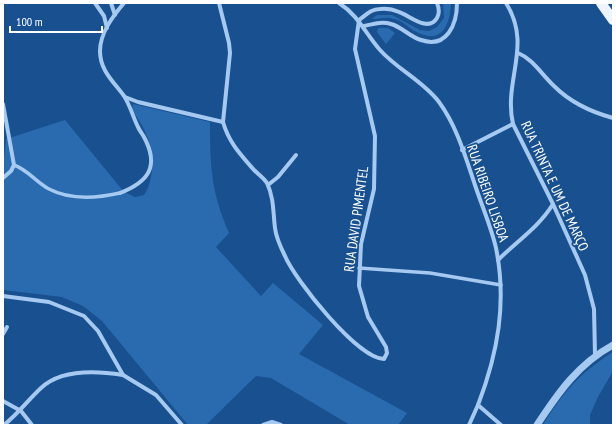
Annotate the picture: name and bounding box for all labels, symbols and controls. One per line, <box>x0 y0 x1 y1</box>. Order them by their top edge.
scale bar <box>10 8 102 34</box>
text: 100 m <box>16 14 43 29</box>
street label: RUA TRINTA E UM DE MARÇO <box>517 118 593 254</box>
street label: RUA RIBEIRO LISBOA <box>463 142 513 244</box>
street label: RUA DAVID PIMENTEL <box>340 165 372 273</box>

